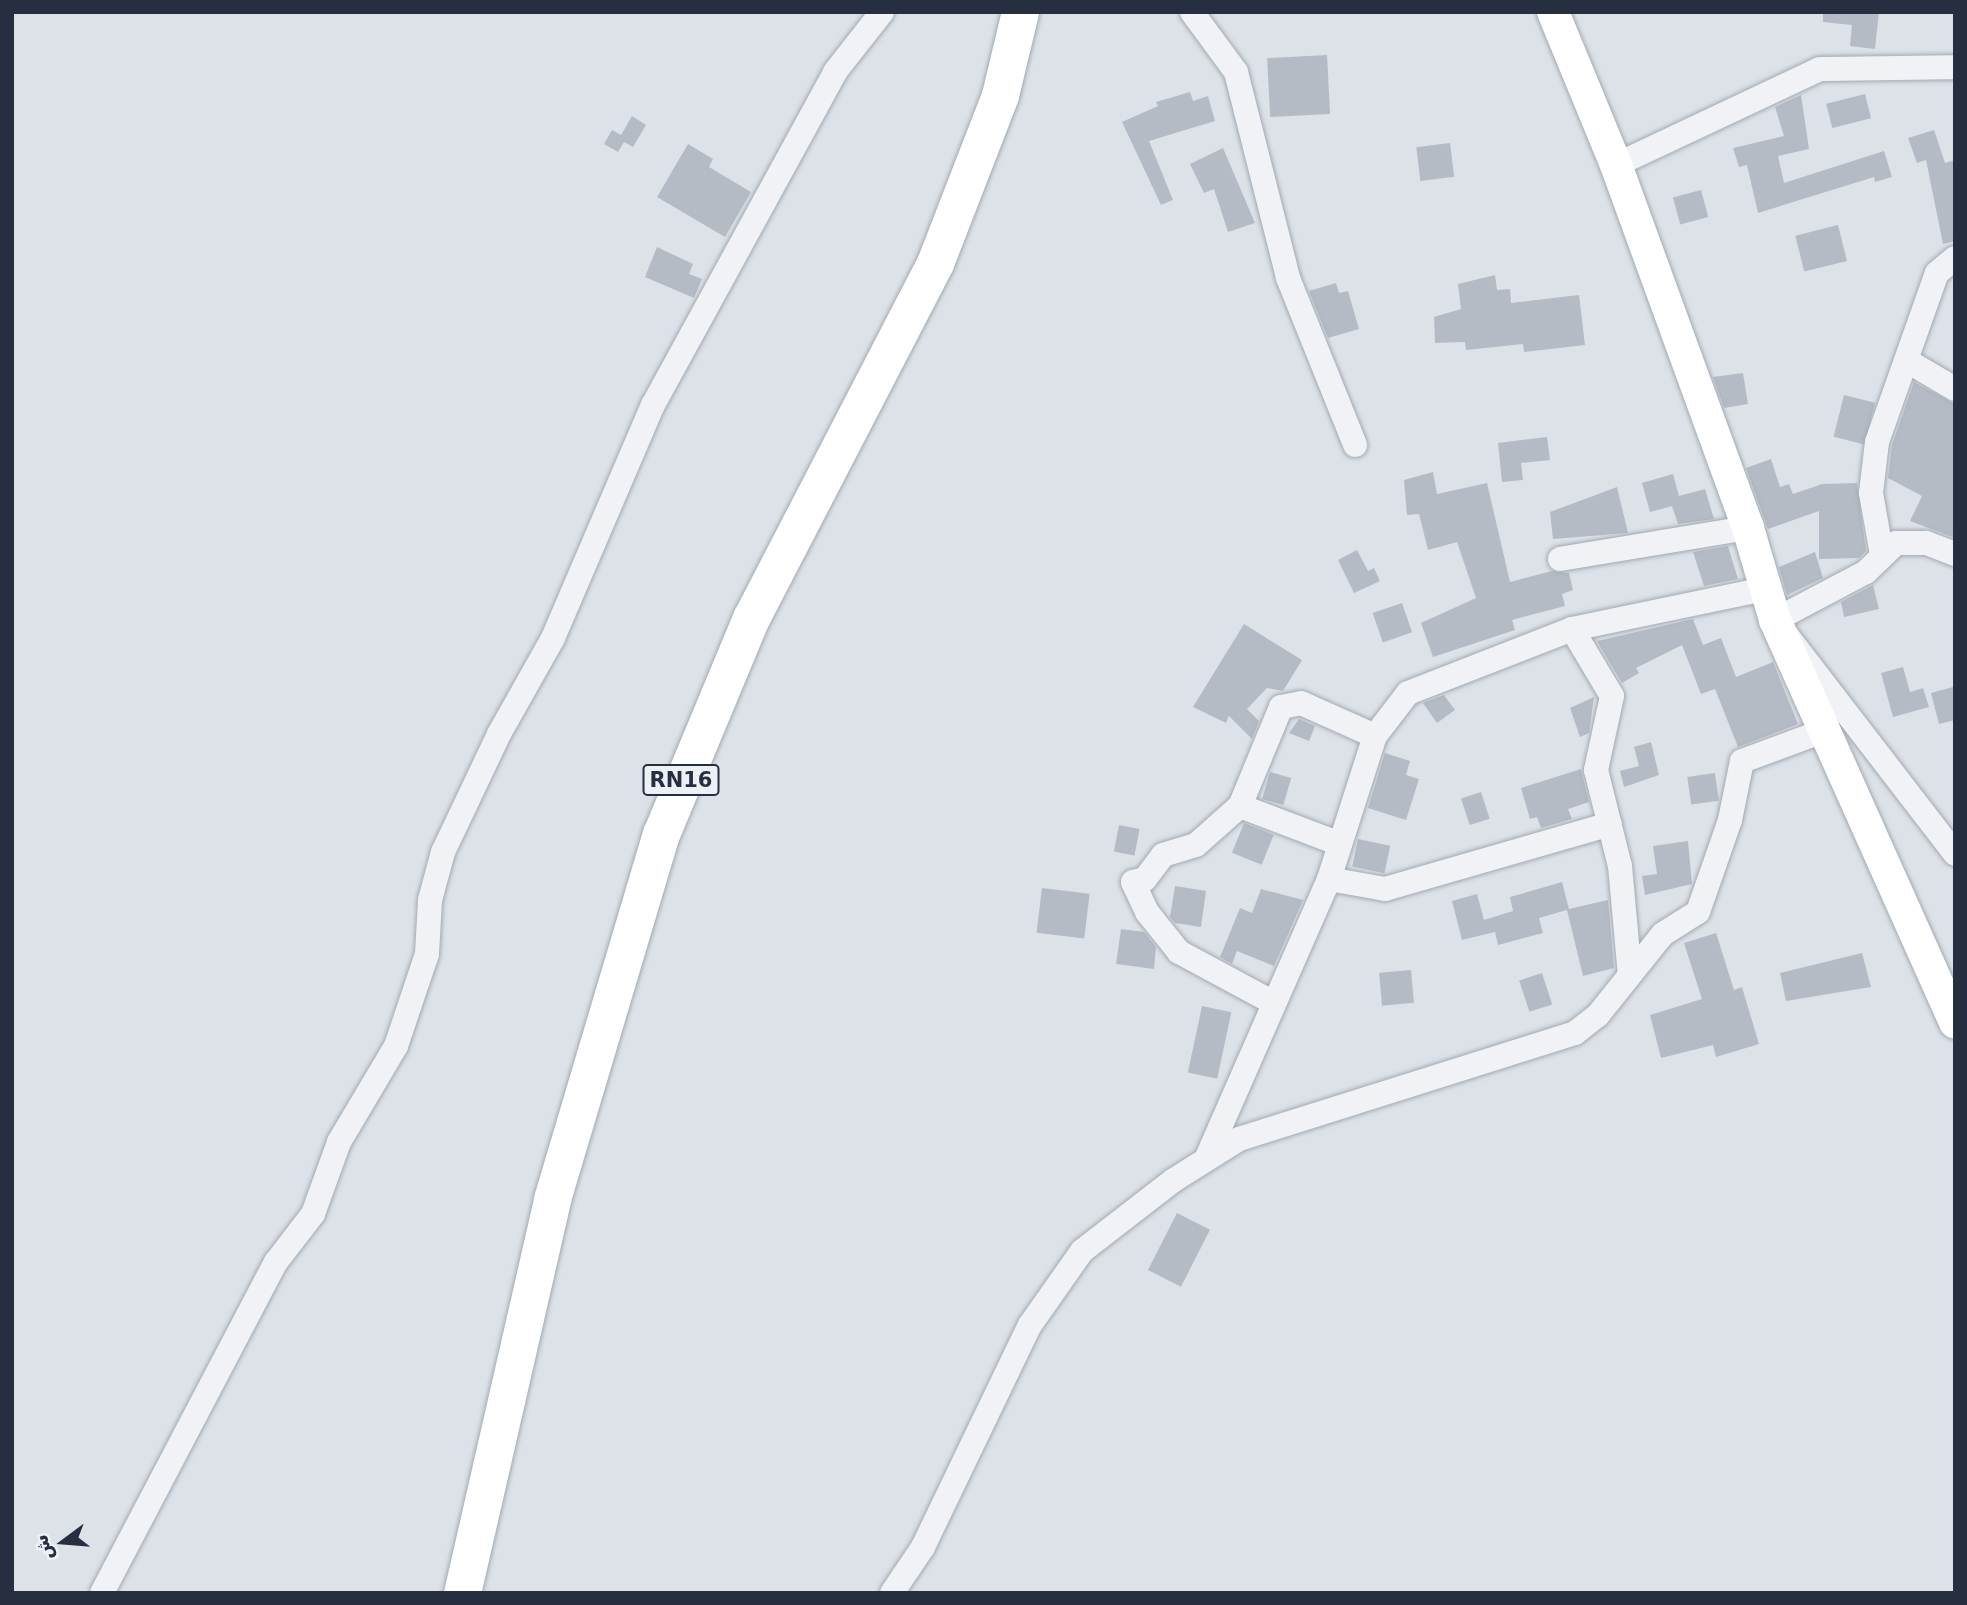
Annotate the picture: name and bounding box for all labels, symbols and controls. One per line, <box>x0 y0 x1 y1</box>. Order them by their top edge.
road number: RN16 <box>642 762 720 798</box>
north arrow <box>28 1507 98 1577</box>
text: ش <box>29 1532 57 1563</box>

